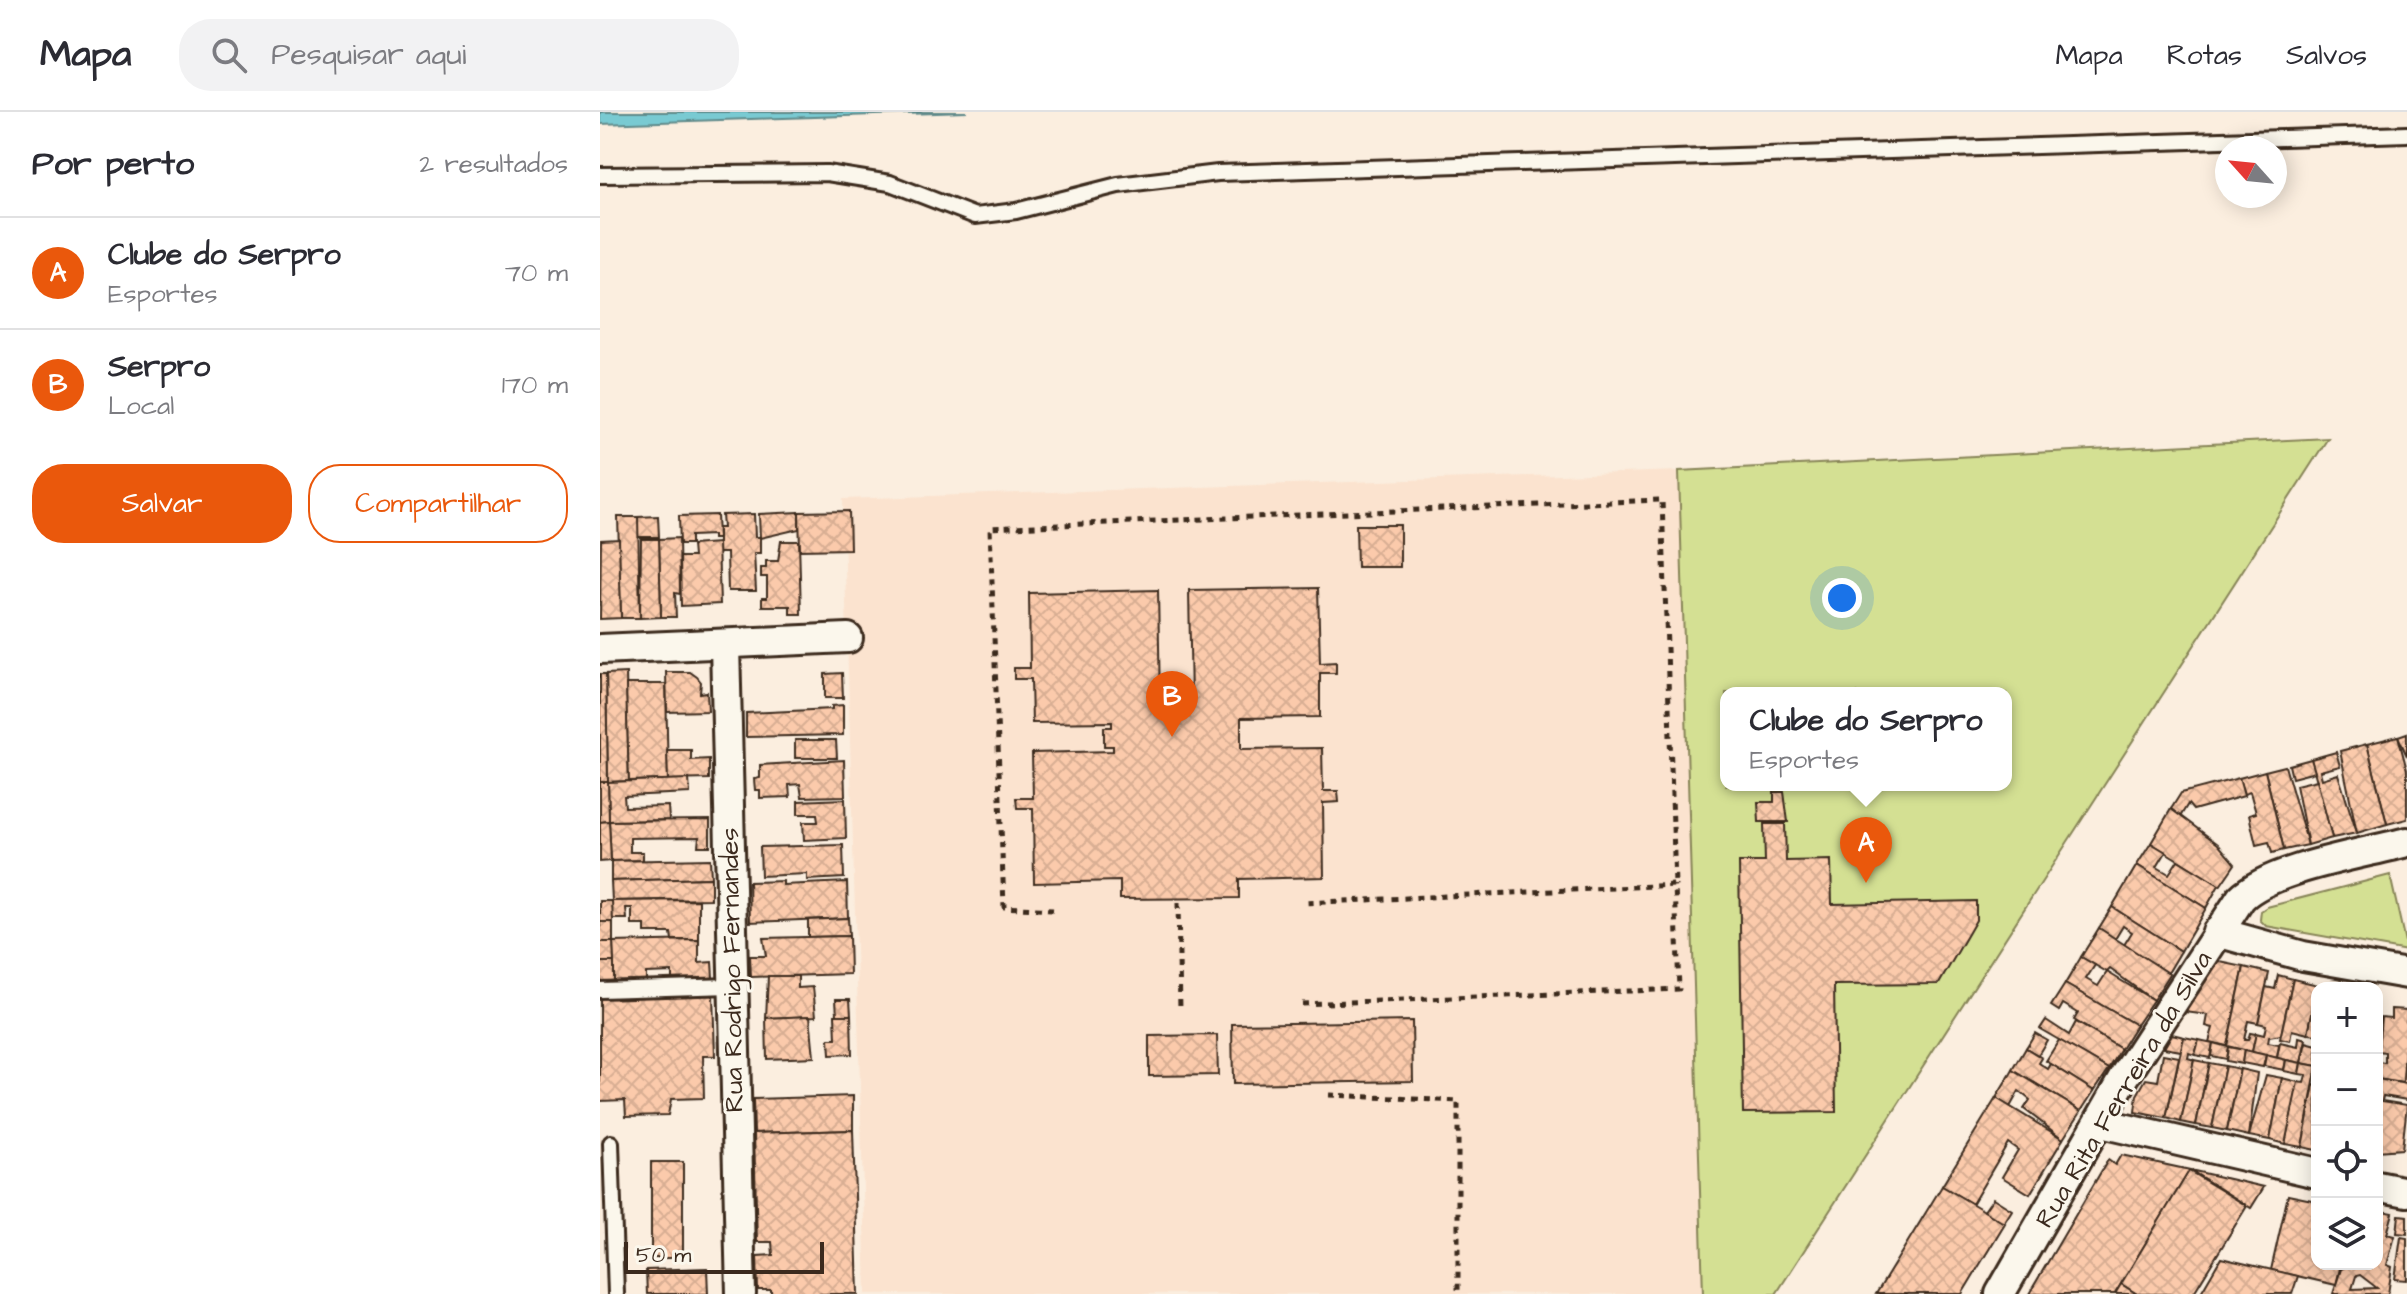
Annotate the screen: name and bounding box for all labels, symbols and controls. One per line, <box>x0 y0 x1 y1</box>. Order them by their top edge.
search box <box>179 19 739 91</box>
text: Mapa <box>40 29 131 81</box>
icon: search <box>207 33 251 77</box>
text: Pesquisar aqui <box>271 34 466 76</box>
text: Mapa <box>2055 36 2123 75</box>
text: Rotas <box>2167 36 2242 75</box>
text: Salvos <box>2286 36 2367 75</box>
north arrow <box>2215 136 2287 208</box>
text: Por perto <box>32 140 194 188</box>
text: 2 resultados <box>419 146 568 182</box>
text: Clube do Serpro <box>108 234 341 276</box>
text: A <box>50 255 66 291</box>
text: 70 m <box>505 255 568 291</box>
text: Esportes <box>108 276 218 312</box>
text: Serpro <box>108 346 210 388</box>
text: B <box>49 367 67 403</box>
text: 170 m <box>502 367 568 403</box>
text: Local <box>108 388 174 424</box>
button: Salvar <box>32 464 292 543</box>
button: Compartilhar <box>308 464 568 543</box>
your location <box>1822 578 1862 618</box>
pin: B <box>1146 671 1198 737</box>
popup <box>1720 687 2012 791</box>
text: Clube do Serpro <box>1750 700 1982 742</box>
text: Esportes <box>1750 742 1859 778</box>
pin: A <box>1840 817 1892 883</box>
street label: Rua Rodrigo Fernandes <box>712 827 754 1113</box>
street label: Rua Rita Ferreira da Silva <box>2027 944 2221 1235</box>
map controls <box>2311 982 2383 1270</box>
button: + <box>2311 982 2383 1054</box>
button: − <box>2311 1054 2383 1126</box>
button: locate <box>2311 1126 2383 1198</box>
button: layers <box>2311 1198 2383 1270</box>
scale bar <box>624 1238 824 1274</box>
text: 50 m <box>636 1240 691 1271</box>

